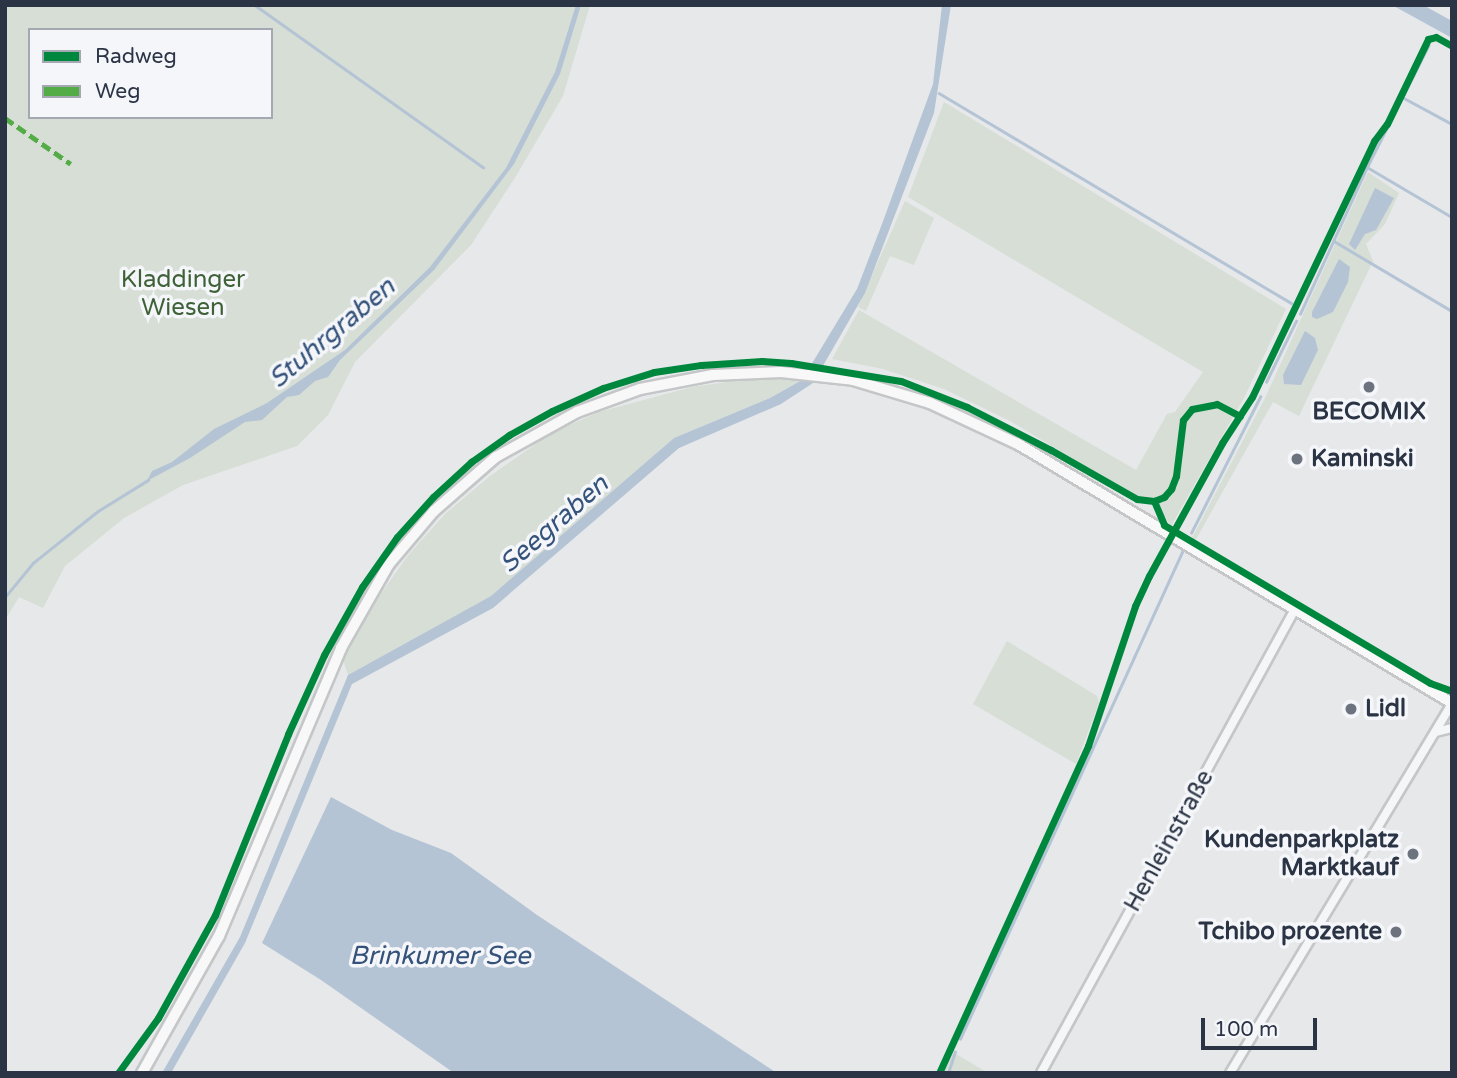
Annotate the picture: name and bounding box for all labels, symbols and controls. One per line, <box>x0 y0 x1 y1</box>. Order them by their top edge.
legend <box>28 28 273 119</box>
text: Radweg <box>95 44 177 69</box>
text: Weg <box>95 79 140 104</box>
park label: Kladdinger Wiesen <box>121 266 245 322</box>
water label: Stuhrgraben <box>263 271 401 395</box>
marker: BECOMIX <box>1361 379 1377 395</box>
place label: BECOMIX <box>1312 398 1426 426</box>
place label: Kaminski <box>1311 445 1414 473</box>
marker: Kaminski <box>1289 451 1305 467</box>
water label: Seegraben <box>493 468 615 580</box>
place label: Lidl <box>1365 695 1406 723</box>
marker: Lidl <box>1343 701 1359 717</box>
street label: Henleinstraße <box>1118 765 1220 917</box>
place label: Kundenparkplatz Marktkauf <box>1204 826 1399 882</box>
marker: Kundenparkplatz Marktkauf <box>1405 846 1421 862</box>
place label: Tchibo prozente <box>1199 918 1382 946</box>
marker: Tchibo prozente <box>1388 924 1404 940</box>
water label: Brinkumer See <box>350 940 530 972</box>
scale bar <box>1205 1004 1320 1048</box>
text: 100 m <box>1214 1017 1278 1042</box>

